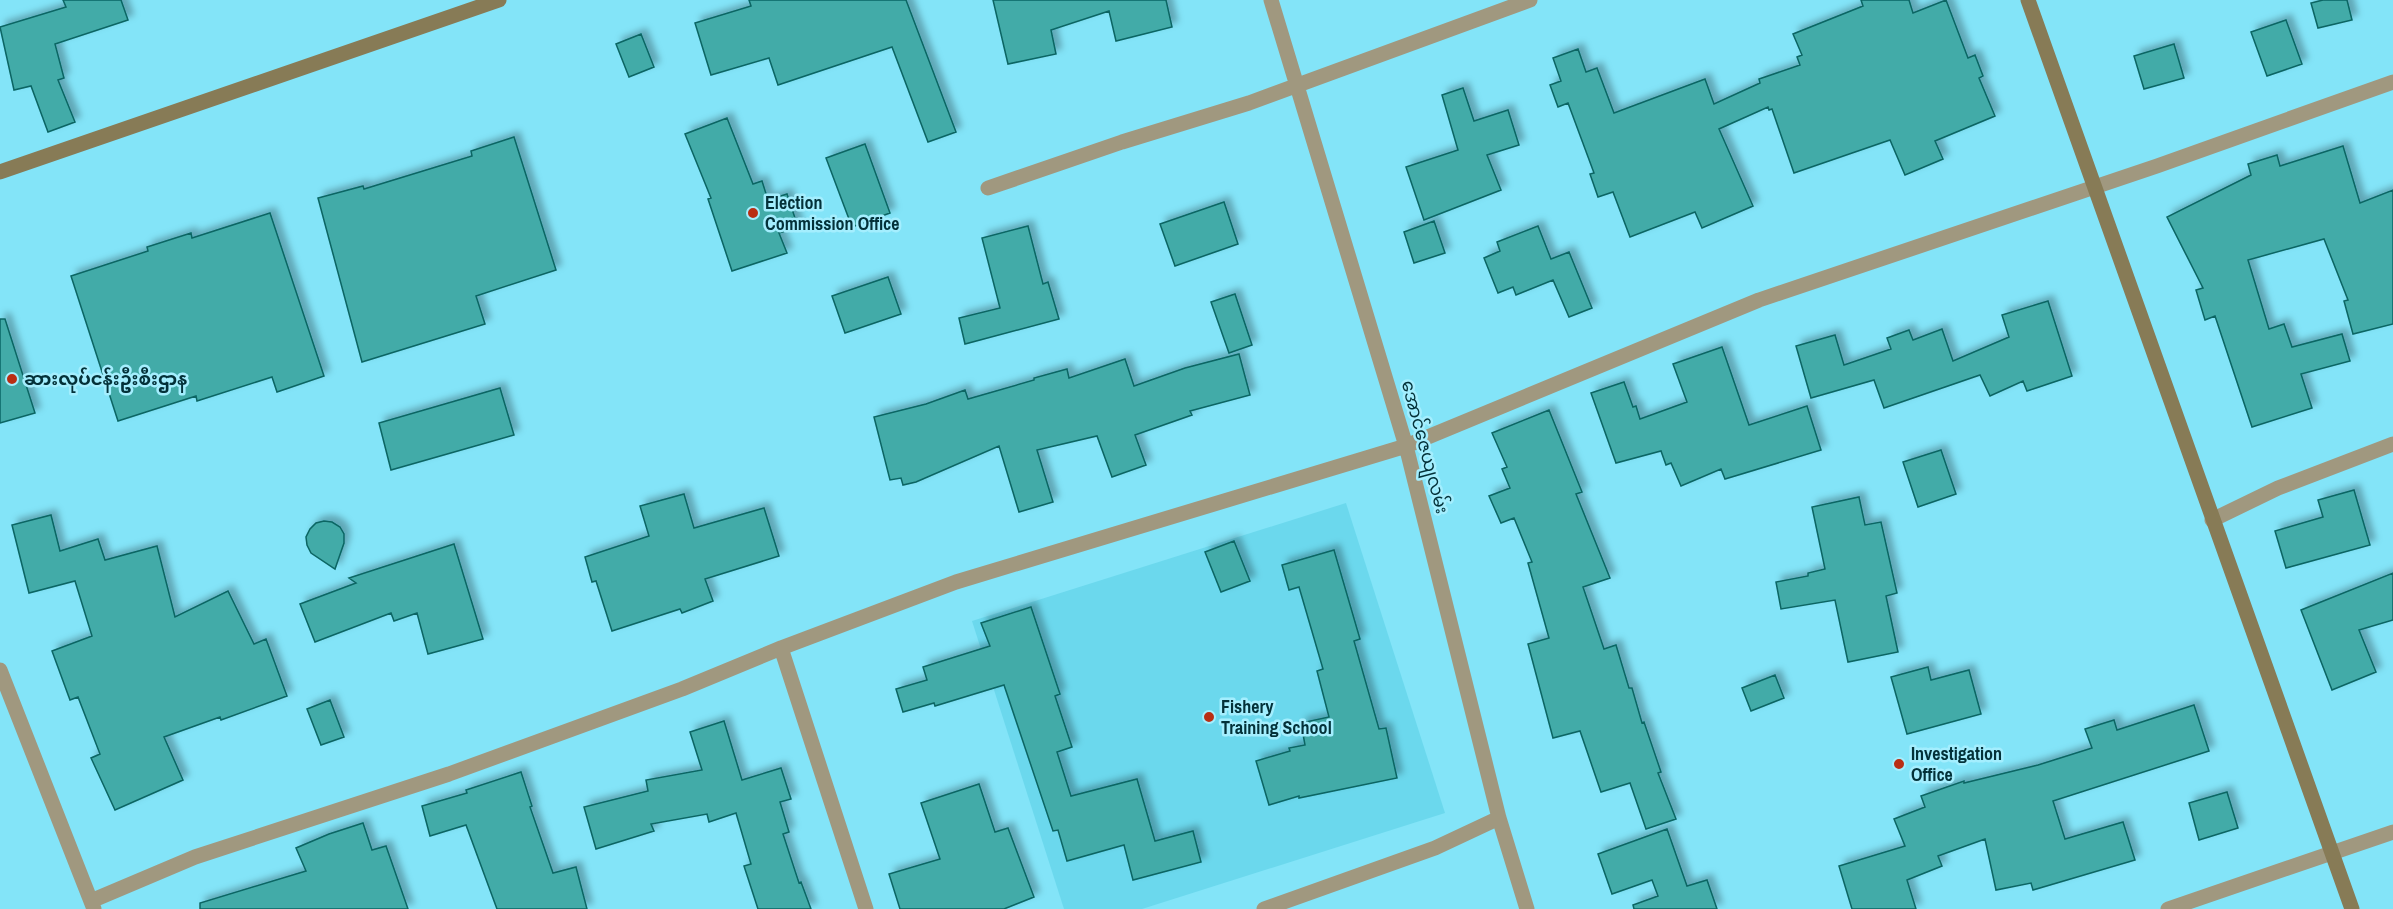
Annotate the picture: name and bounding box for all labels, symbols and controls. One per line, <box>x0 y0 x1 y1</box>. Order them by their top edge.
place label: Election Commission Office <box>765 190 900 236</box>
marker: Election Commission Office <box>746 206 760 220</box>
place label: ဆားလုပ်ငန်းဦးစီးဌာန <box>24 366 187 393</box>
marker: ဆားလုပ်ငန်းဦးစီးဌာန <box>5 372 19 386</box>
street label: အောင်ဇေယျလမ်း <box>1393 377 1455 517</box>
place label: Fishery Training School <box>1221 694 1332 740</box>
marker: Fishery Training School <box>1202 710 1216 724</box>
place label: Investigation Office <box>1911 741 2002 787</box>
marker: Investigation Office <box>1892 757 1906 771</box>

